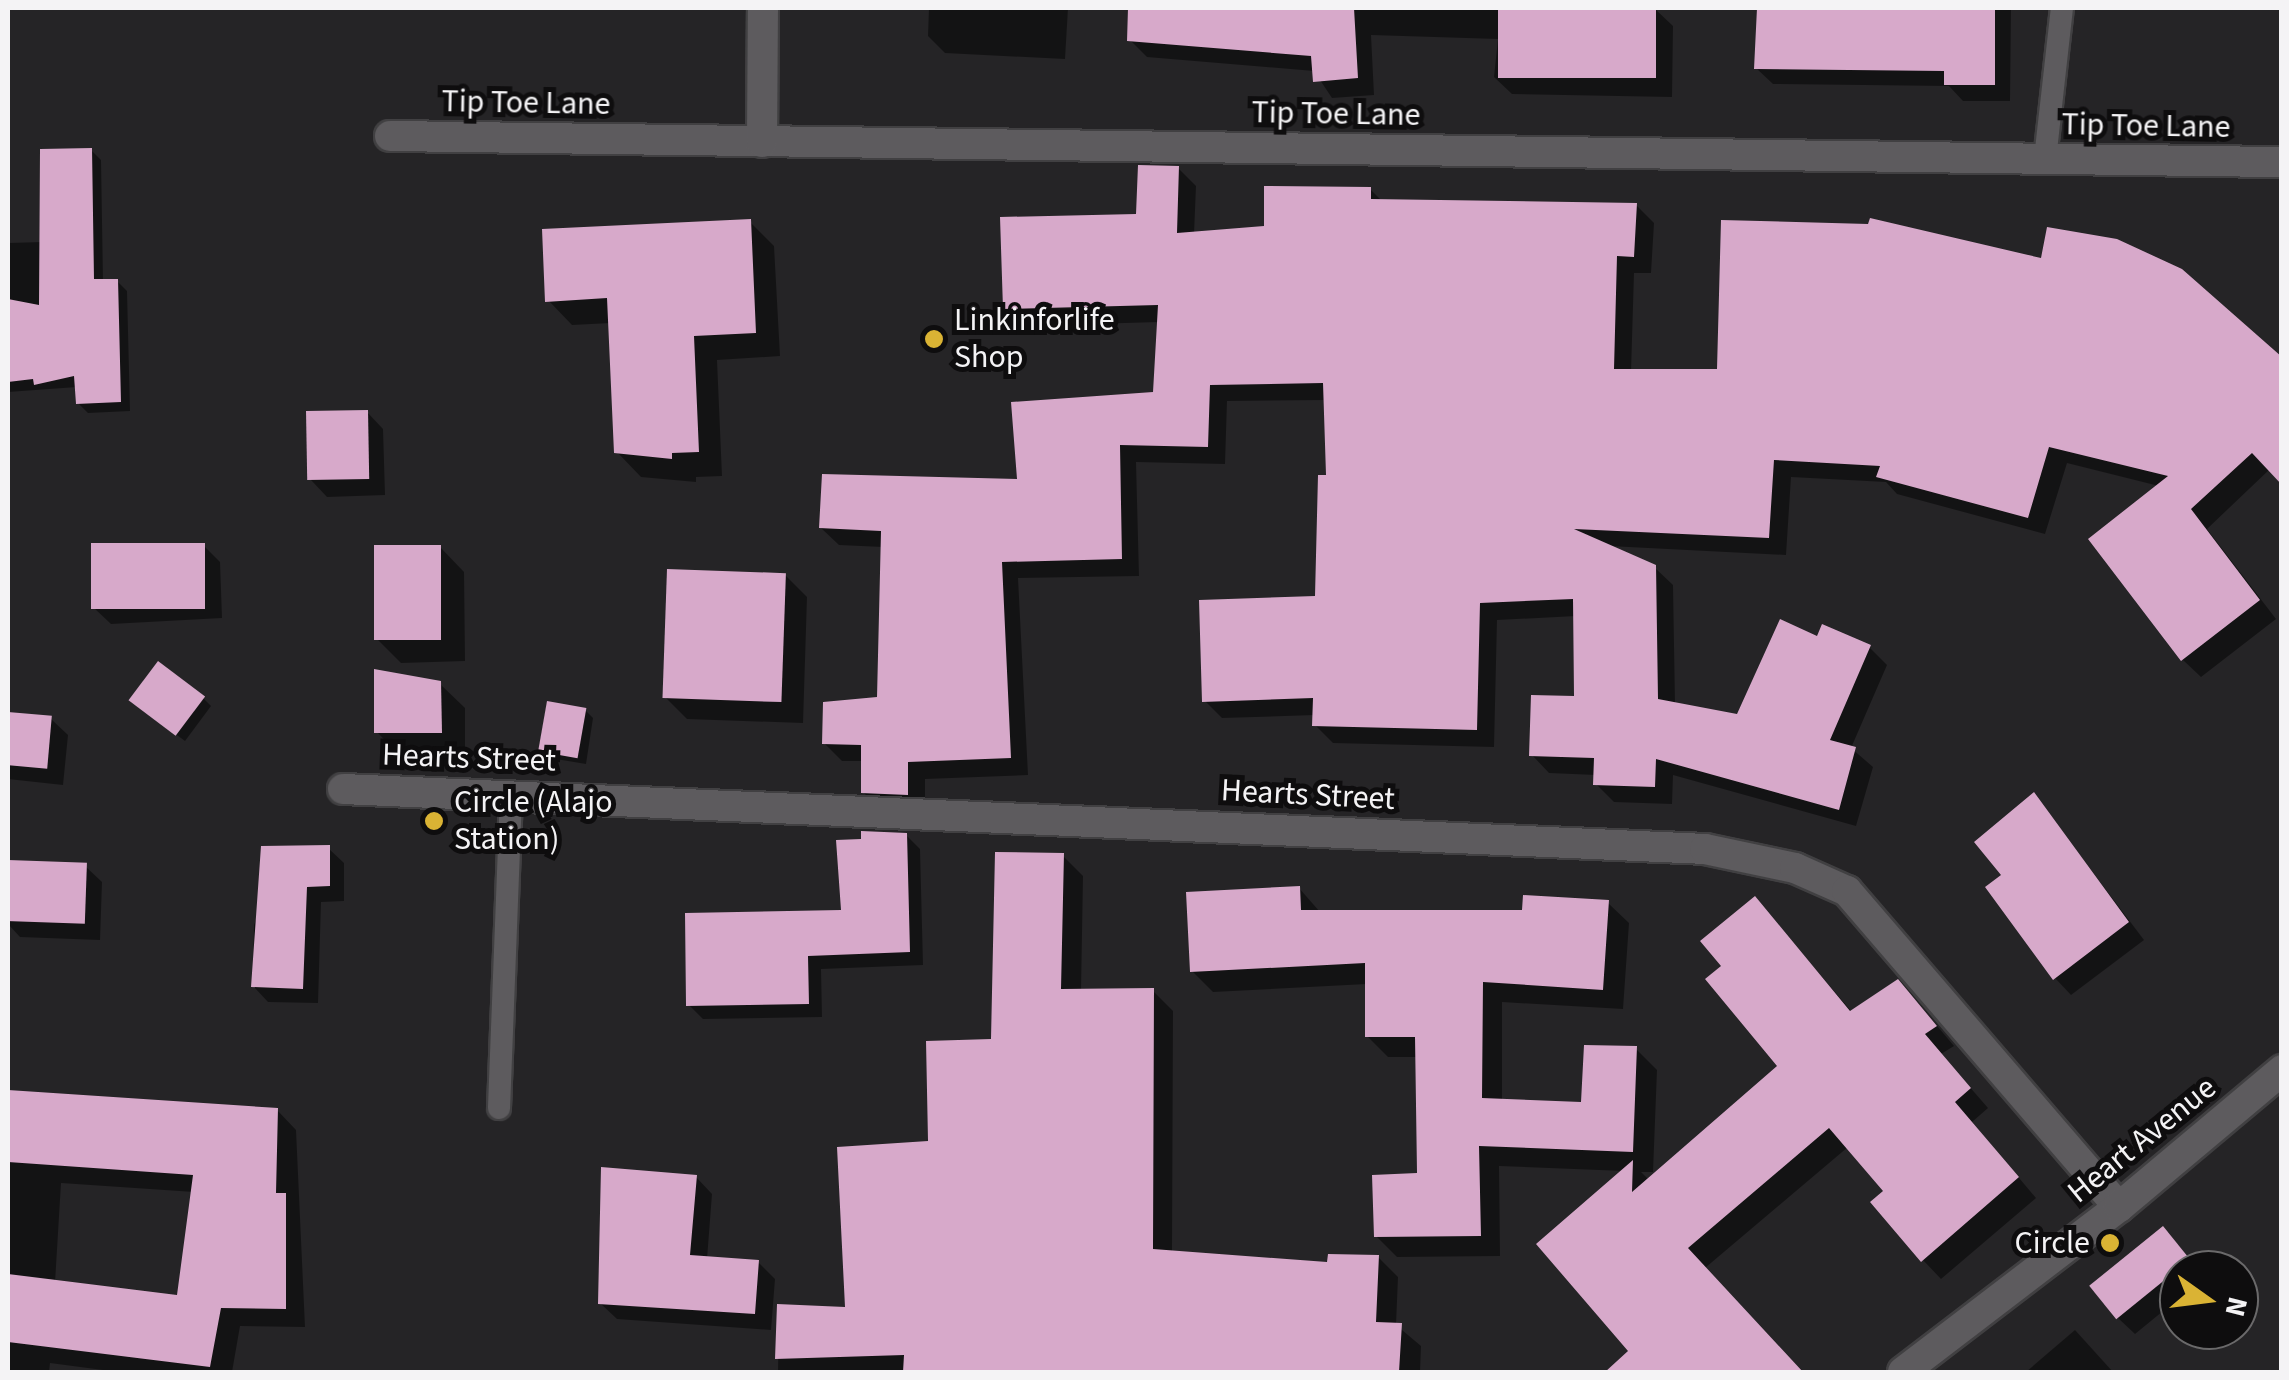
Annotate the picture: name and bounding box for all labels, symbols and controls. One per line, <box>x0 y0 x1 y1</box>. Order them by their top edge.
street label: Tip Toe Lane <box>441 82 611 124</box>
street label: Tip Toe Lane <box>1251 93 1421 135</box>
street label: Tip Toe Lane <box>2061 105 2231 147</box>
place label: Linkinforlife Shop <box>954 302 1115 377</box>
marker: Linkinforlife Shop <box>923 328 945 350</box>
street label: Hearts Street <box>381 736 557 780</box>
street label: Hearts Street <box>1220 771 1396 819</box>
place label: Circle (Alajo Station) <box>454 784 613 859</box>
marker: Circle (Alajo Station) <box>423 810 445 832</box>
street label: Heart Avenue <box>2060 1069 2224 1211</box>
place label: Circle <box>2014 1224 2090 1262</box>
marker: Circle <box>2099 1232 2121 1254</box>
north arrow <box>2159 1250 2259 1350</box>
text: N <box>2215 1293 2258 1321</box>

